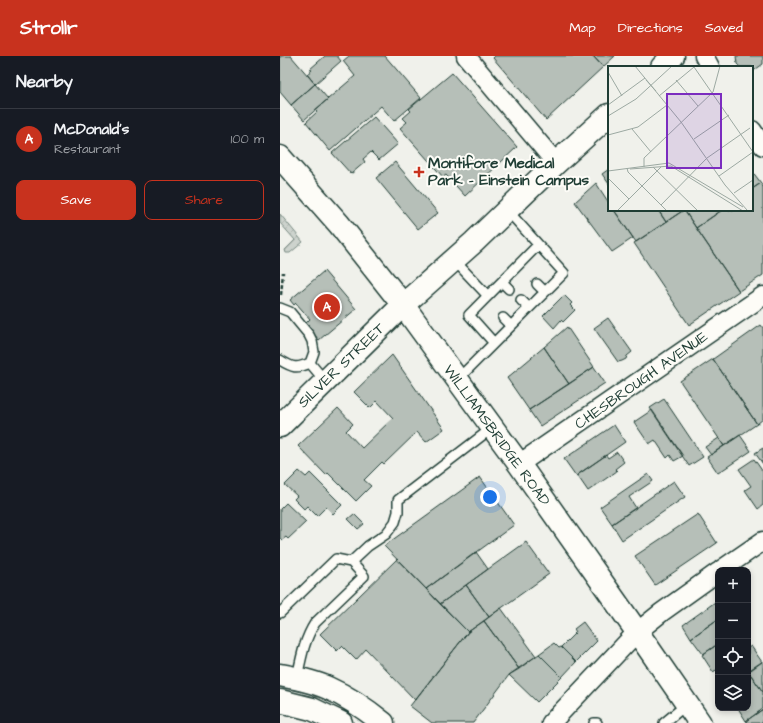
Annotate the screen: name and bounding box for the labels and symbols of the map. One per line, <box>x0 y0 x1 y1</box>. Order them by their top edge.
inset map <box>608 66 753 211</box>
place label: Montifore Medical Park - Einstein Campus <box>428 153 589 191</box>
marker: Montifore Medical Park - Einstein Campus <box>413 166 425 178</box>
pin: A <box>314 292 340 322</box>
street label: SILVER STREET <box>293 318 390 413</box>
street label: CHESBROUGH AVENUE <box>571 326 712 434</box>
street label: WILLIAMSBRIDGE ROAD <box>438 360 555 510</box>
your location <box>480 487 500 507</box>

